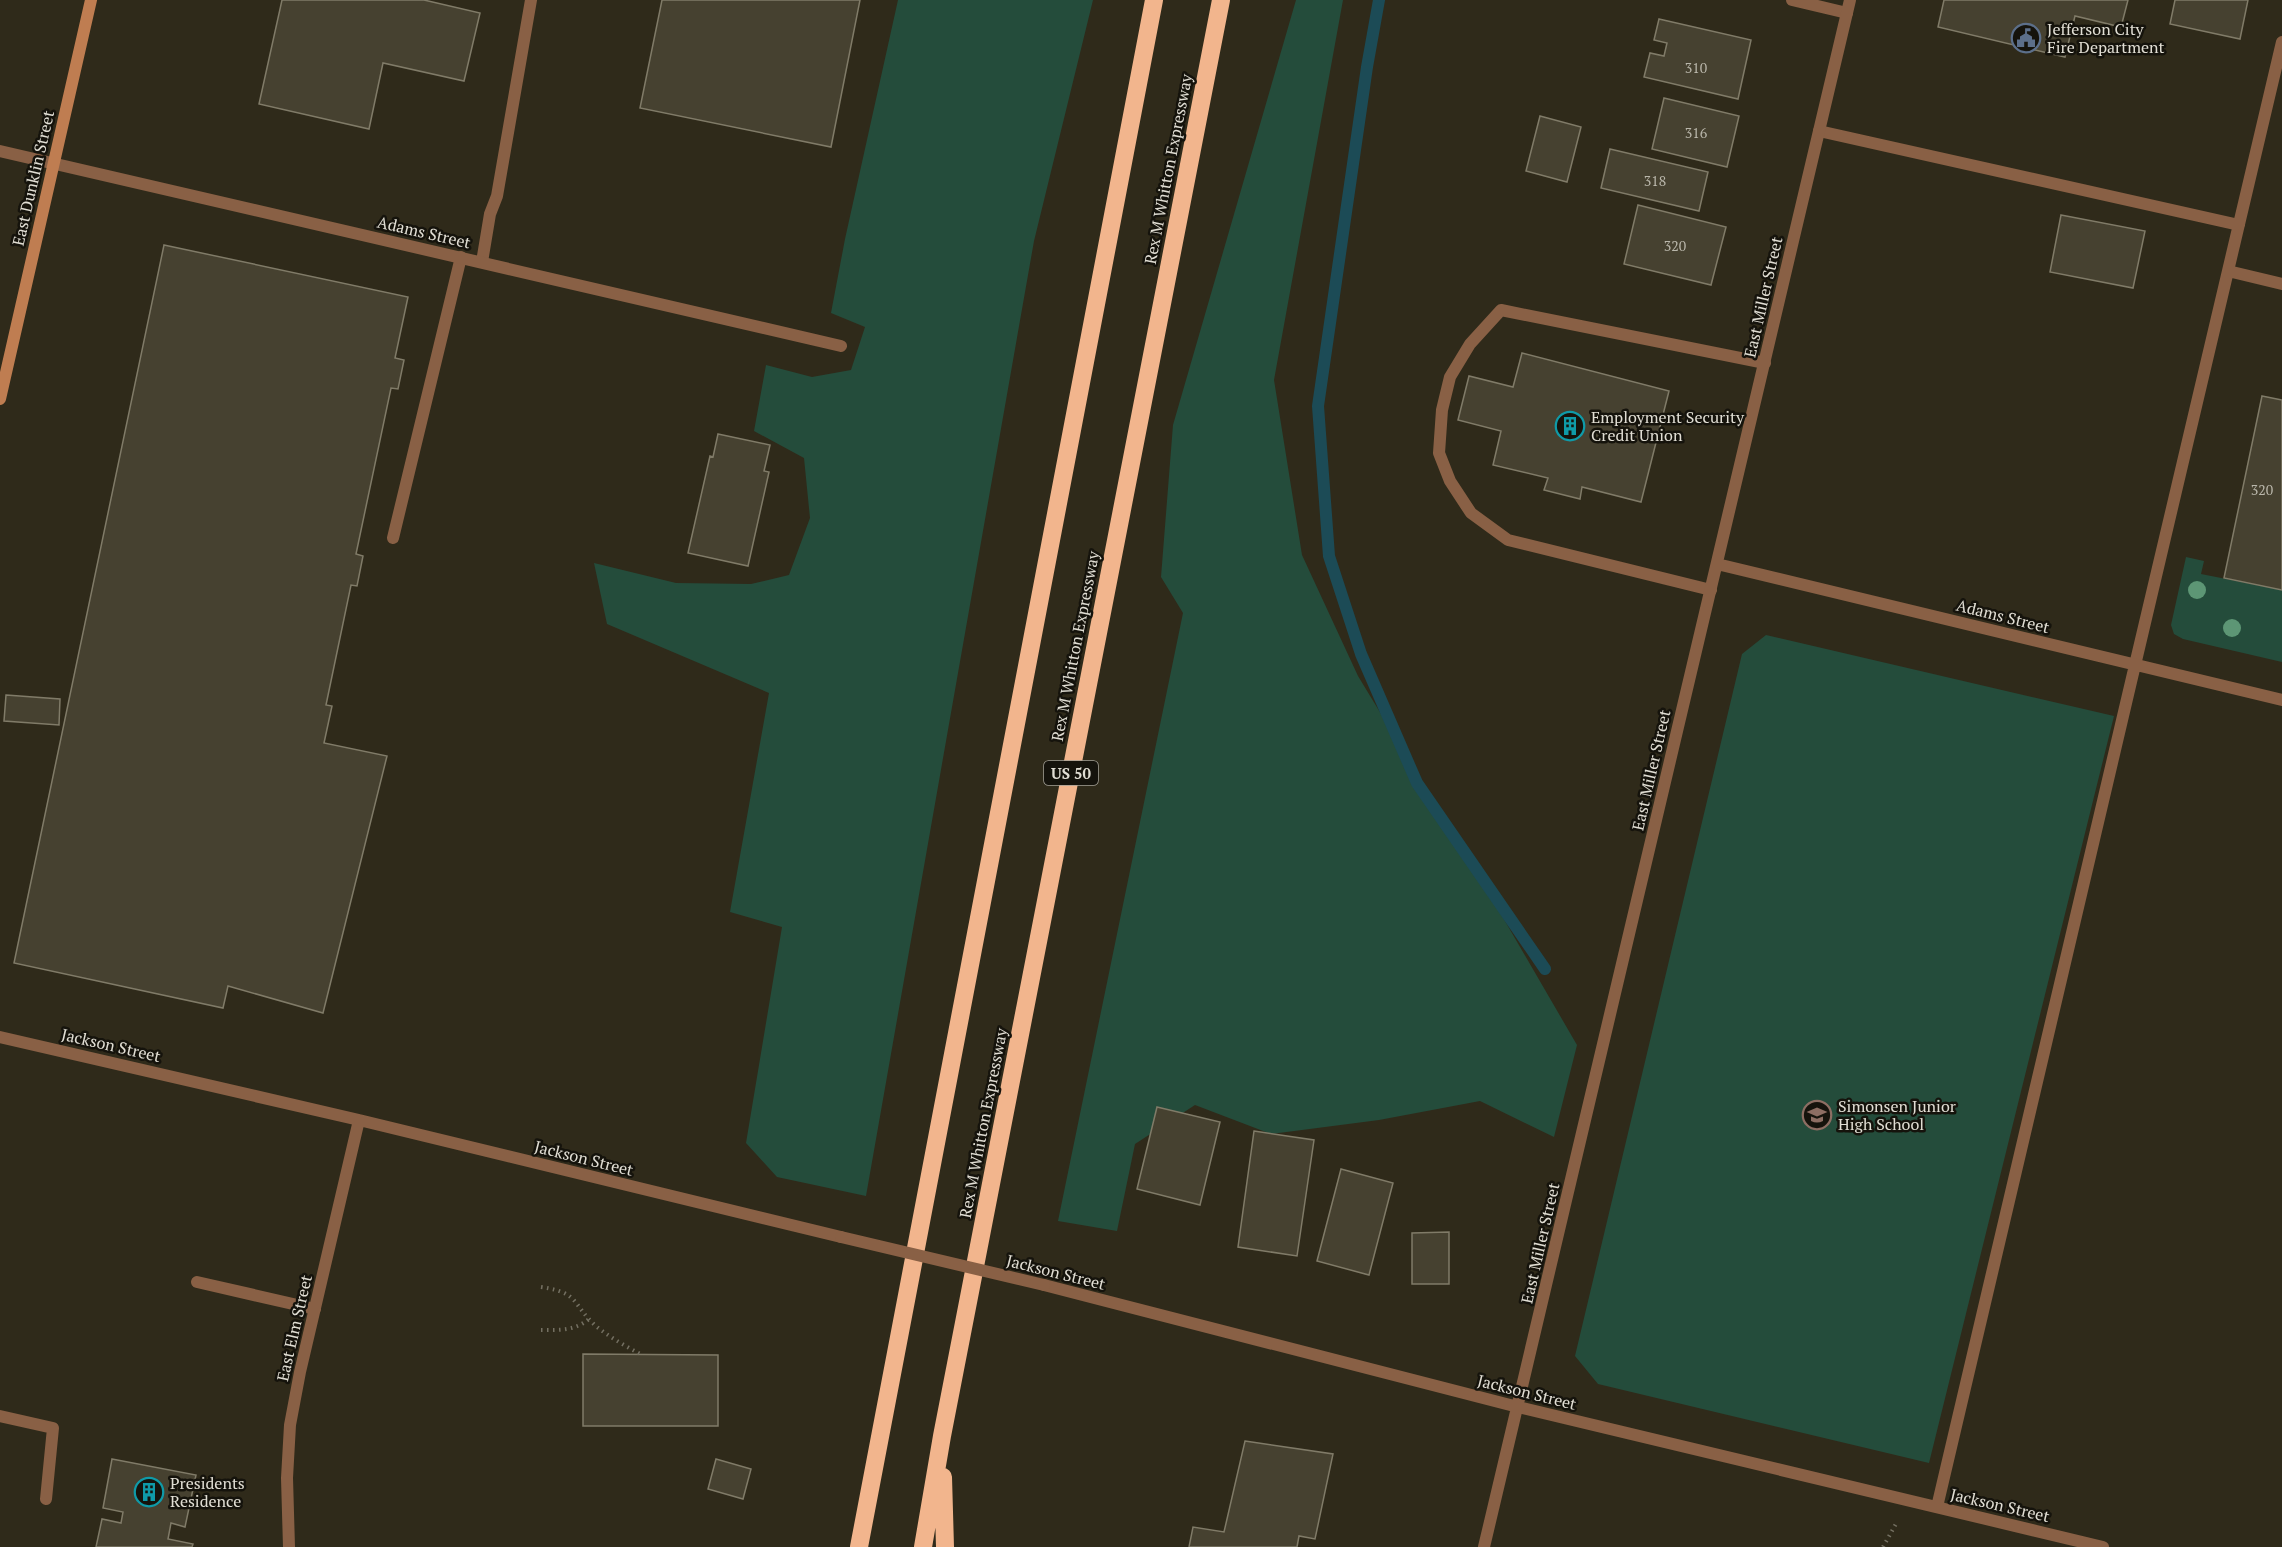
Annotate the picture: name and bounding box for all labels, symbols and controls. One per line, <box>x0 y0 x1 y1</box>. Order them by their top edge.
place label: Jefferson City Fire Department <box>2047 18 2165 58</box>
public building icon: Jefferson City Fire Department <box>2010 22 2042 54</box>
house number: 310 <box>1685 58 1707 77</box>
street label: Rex M Whitton Expressway <box>1139 71 1197 266</box>
street label: East Dunklin Street <box>7 108 59 248</box>
house number: 316 <box>1685 123 1708 142</box>
house number: 318 <box>1644 171 1666 190</box>
street label: Adams Street <box>375 211 473 253</box>
street label: East Miller Street <box>1738 234 1788 360</box>
house number: 320 <box>1664 236 1686 255</box>
place label: Employment Security Credit Union <box>1591 406 1745 446</box>
building icon: Employment Security Credit Union <box>1554 410 1586 442</box>
house number: 320 <box>2251 480 2273 499</box>
street label: Rex M Whitton Expressway <box>1046 548 1104 743</box>
street label: Adams Street <box>1954 594 2052 638</box>
street label: East Miller Street <box>1626 707 1676 833</box>
road number: US 50 <box>1044 761 1098 785</box>
street label: Jackson Street <box>59 1023 163 1067</box>
street label: Rex M Whitton Expressway <box>954 1025 1012 1220</box>
place label: Simonsen Junior High School <box>1838 1095 1957 1135</box>
school or university icon: Simonsen Junior High School <box>1801 1099 1833 1131</box>
street label: Jackson Street <box>532 1135 636 1181</box>
street label: East Miller Street <box>1515 1180 1565 1306</box>
street label: Jackson Street <box>1004 1249 1108 1295</box>
street label: East Elm Street <box>271 1273 317 1383</box>
street label: Jackson Street <box>1475 1369 1579 1415</box>
place label: Presidents Residence <box>170 1472 245 1512</box>
building icon: Presidents Residence <box>133 1476 165 1508</box>
street label: Jackson Street <box>1948 1483 2052 1527</box>

